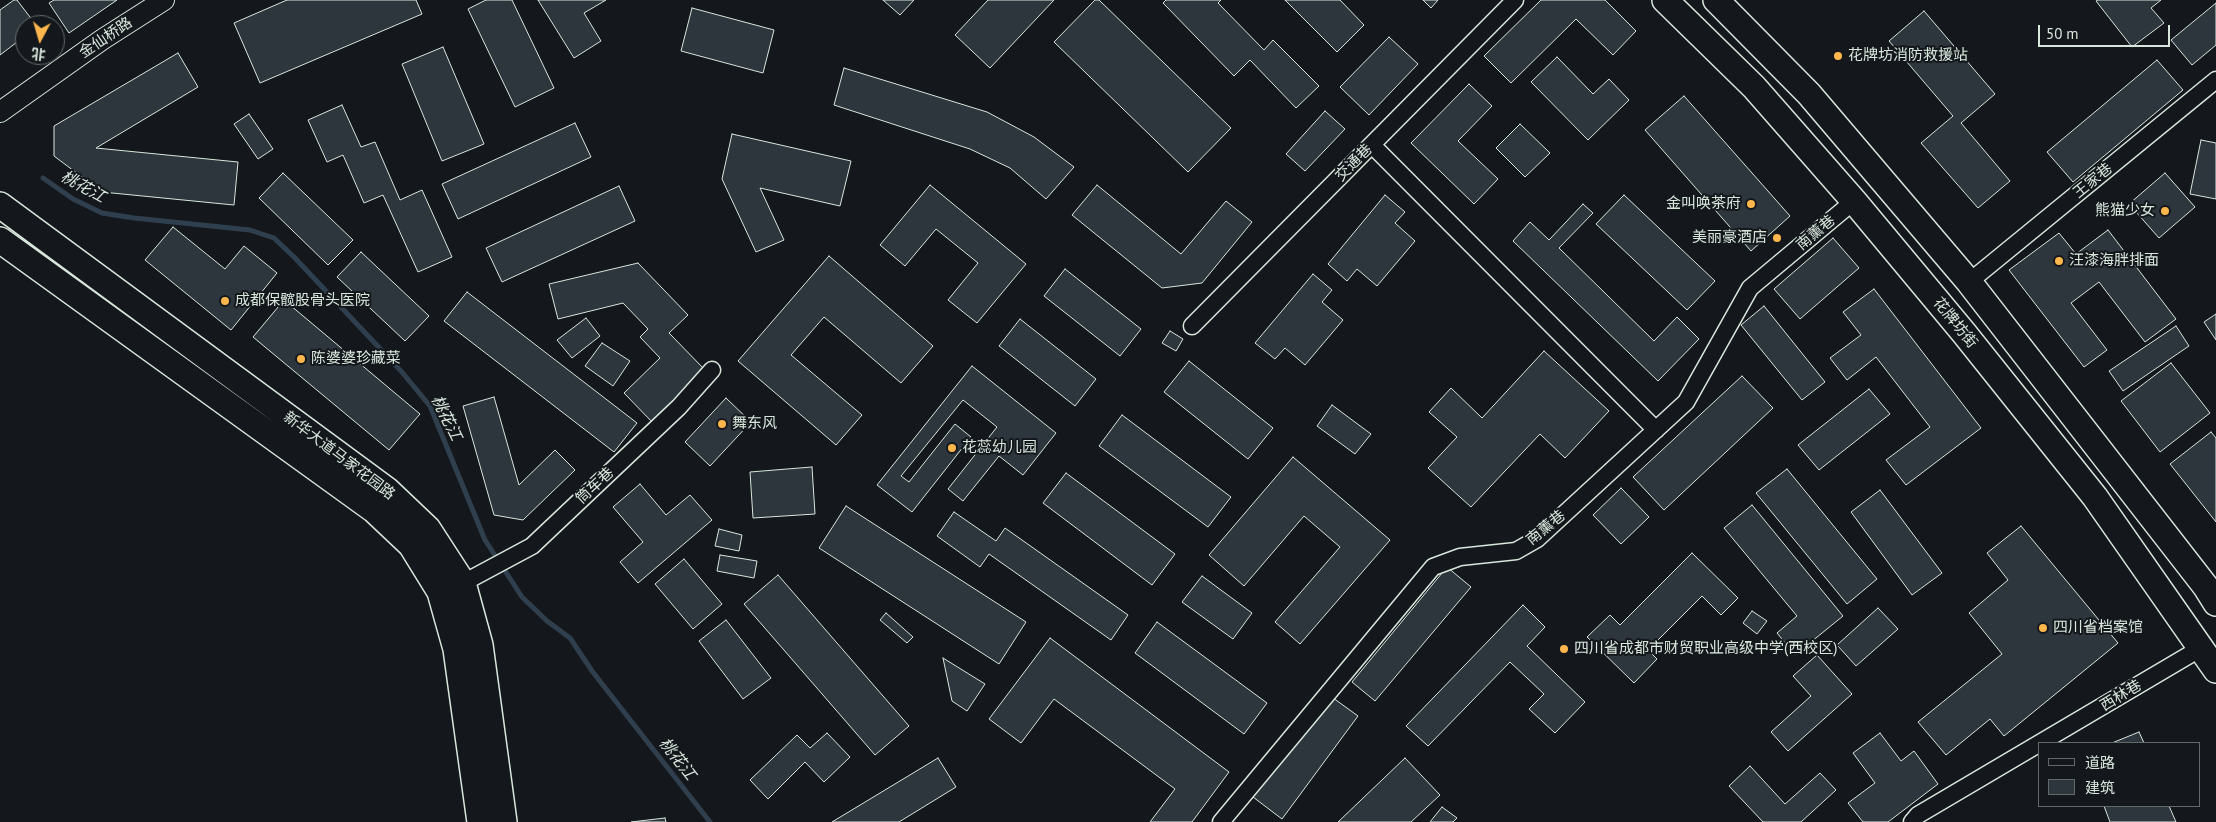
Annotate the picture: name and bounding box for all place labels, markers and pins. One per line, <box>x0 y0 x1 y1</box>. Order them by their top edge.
place label: 花牌坊消防救援站 <box>1848 47 1968 65</box>
marker: 花牌坊消防救援站 <box>1832 50 1844 62</box>
place label: 金叫唤茶府 <box>1666 195 1741 213</box>
marker: 金叫唤茶府 <box>1745 198 1757 210</box>
place label: 熊猫少女 <box>2095 202 2155 220</box>
marker: 熊猫少女 <box>2159 205 2171 217</box>
place label: 美丽豪酒店 <box>1692 229 1767 247</box>
marker: 美丽豪酒店 <box>1771 232 1783 244</box>
place label: 汪漆海胖排面 <box>2069 252 2159 270</box>
marker: 汪漆海胖排面 <box>2053 255 2065 267</box>
place label: 成都保髋股骨头医院 <box>235 292 370 310</box>
marker: 成都保髋股骨头医院 <box>219 295 231 307</box>
place label: 陈婆婆珍藏菜 <box>311 350 401 368</box>
marker: 陈婆婆珍藏菜 <box>295 353 307 365</box>
place label: 舞东风 <box>732 415 777 433</box>
marker: 舞东风 <box>716 418 728 430</box>
place label: 花蕊幼儿园 <box>962 439 1037 457</box>
marker: 花蕊幼儿园 <box>946 442 958 454</box>
place label: 四川省档案馆 <box>2053 619 2143 637</box>
marker: 四川省档案馆 <box>2037 622 2049 634</box>
place label: 四川省成都市财贸职业高级中学(西校区) <box>1574 640 1837 658</box>
marker: 四川省成都市财贸职业高级中学(西校区) <box>1558 643 1570 655</box>

